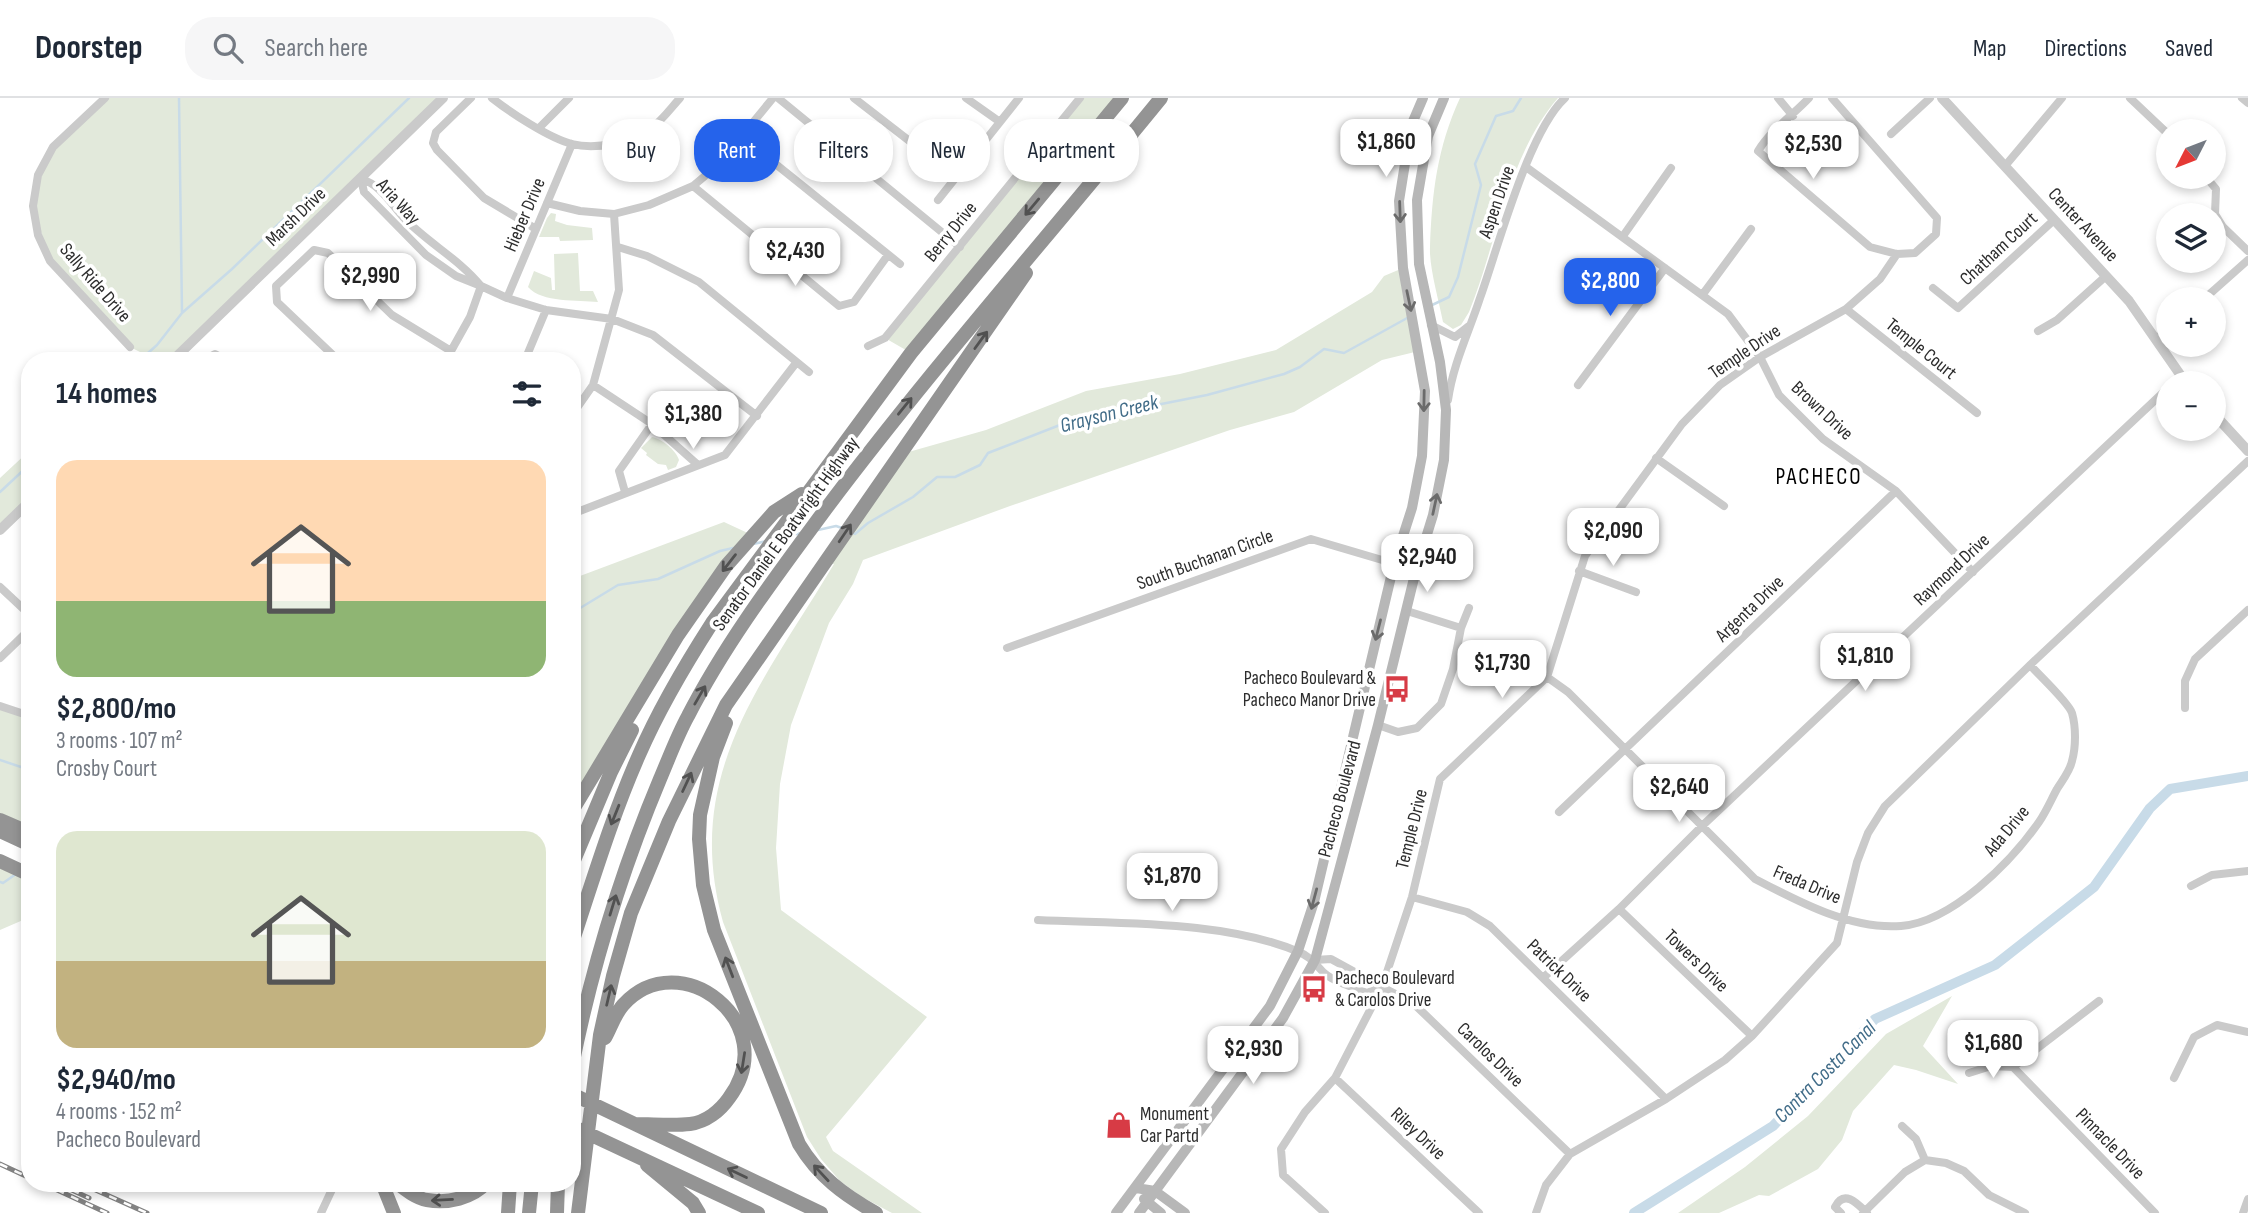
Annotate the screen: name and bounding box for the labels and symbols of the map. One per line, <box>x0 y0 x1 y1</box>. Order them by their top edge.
north arrow <box>2156 119 2226 189</box>
pin: $1,860 <box>1329 120 1443 179</box>
pin: $2,530 <box>1756 122 1870 181</box>
street label: Aspen Drive <box>1474 163 1520 242</box>
street label: Aria Way <box>371 173 425 230</box>
street label: Hieber Drive <box>499 175 551 255</box>
street label: Marsh Drive <box>261 183 331 251</box>
street label: Center Avenue <box>2043 183 2123 267</box>
street label: Berry Drive <box>920 197 982 267</box>
one-way arrow <box>1024 198 1040 216</box>
one-way arrow <box>1393 200 1406 223</box>
street label: Chatham Court <box>1956 207 2043 291</box>
pin: $2,430 <box>738 228 852 288</box>
street label: Sally Ride Drive <box>55 239 135 327</box>
pin: $2,990 <box>313 254 427 313</box>
pin: $2,800 <box>1553 258 1667 318</box>
one-way arrow <box>1403 289 1417 312</box>
street label: Temple Court <box>1881 313 1961 385</box>
street label: Temple Drive <box>1705 320 1785 384</box>
one-way arrow <box>974 331 988 350</box>
street label: Brown Drive <box>1786 377 1858 445</box>
water label: Grayson Creek <box>1057 389 1162 438</box>
one-way arrow <box>1418 389 1431 412</box>
pin: $1,380 <box>636 392 750 451</box>
one-way arrow <box>898 397 913 415</box>
street label: Senator Daniel E Boatwright Highway <box>708 432 864 635</box>
district label: PACHECO <box>1775 463 1863 491</box>
one-way arrow <box>1428 493 1442 516</box>
pin: $2,090 <box>1556 508 1670 568</box>
one-way arrow <box>838 524 853 543</box>
street label: South Buchanan Circle <box>1134 525 1276 595</box>
street label: Raymond Drive <box>1909 529 1995 611</box>
pin: $2,940 <box>1370 534 1484 594</box>
one-way arrow <box>721 553 736 571</box>
street label: Argenta Drive <box>1710 571 1789 648</box>
one-way arrow <box>1371 618 1384 641</box>
pin: $1,810 <box>1808 634 1922 693</box>
pin: $1,730 <box>1445 640 1559 700</box>
place label: Pacheco Boulevard & Pacheco Manor Drive <box>1243 667 1376 712</box>
bus stop icon: Pacheco Boulevard & Pacheco Manor Drive <box>1382 674 1412 704</box>
one-way arrow <box>693 685 707 705</box>
street label: Pacheco Boulevard <box>1313 738 1367 860</box>
pin: $2,640 <box>1622 764 1736 824</box>
one-way arrow <box>681 772 694 794</box>
street label: Temple Drive <box>1391 787 1433 871</box>
street label: Ada Drive <box>1978 801 2035 862</box>
one-way arrow <box>608 803 621 825</box>
pin: $1,870 <box>1115 854 1229 913</box>
street label: Freda Drive <box>1770 860 1844 910</box>
one-way arrow <box>1307 887 1320 910</box>
one-way arrow <box>608 894 621 916</box>
street label: Towers Drive <box>1659 925 1733 997</box>
street label: Patrick Drive <box>1522 935 1596 1007</box>
one-way arrow <box>721 956 734 978</box>
place label: Pacheco Boulevard & Carolos Drive <box>1335 967 1455 1012</box>
bus stop icon: Pacheco Boulevard & Carolos Drive <box>1299 974 1329 1004</box>
one-way arrow <box>602 984 616 1007</box>
water label: Contra Costa Canal <box>1769 1015 1882 1128</box>
street label: Carolos Drive <box>1452 1018 1528 1092</box>
pin: $1,680 <box>1936 1020 2050 1080</box>
pin: $2,930 <box>1196 1026 1310 1086</box>
one-way arrow <box>736 1051 749 1074</box>
place label: Monument Car Partd <box>1140 1103 1209 1148</box>
street label: Riley Drive <box>1386 1103 1450 1165</box>
street label: Pinnacle Drive <box>2070 1104 2150 1184</box>
shop icon: Monument Car Partd <box>1104 1110 1134 1140</box>
one-way arrow <box>813 1164 829 1182</box>
one-way arrow <box>727 1166 748 1179</box>
one-way arrow <box>431 1193 454 1206</box>

